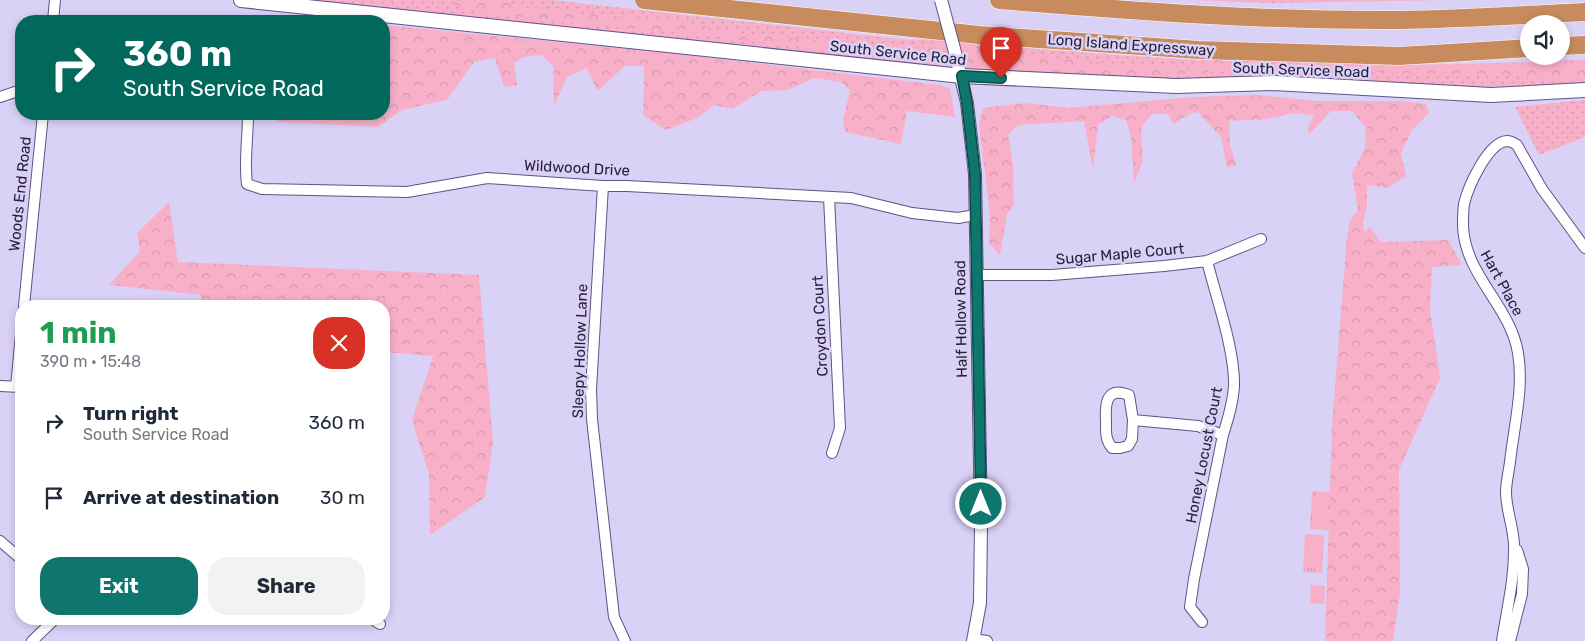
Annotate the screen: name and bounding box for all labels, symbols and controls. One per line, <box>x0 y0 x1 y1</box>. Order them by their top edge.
map controls <box>1520 15 1570 65</box>
button: sound <box>1520 15 1570 65</box>
pin <box>980 27 1022 78</box>
street label: Long Island Expressway <box>1047 30 1215 60</box>
text: 360 m <box>123 33 232 75</box>
icon: arrive <box>987 34 1015 62</box>
icon: right <box>40 35 105 100</box>
street label: South Service Road <box>829 37 967 69</box>
street label: South Service Road <box>1232 59 1370 81</box>
text: South Service Road <box>123 75 324 102</box>
street label: Woods End Road <box>5 136 35 252</box>
street label: Wildwood Drive <box>524 156 630 180</box>
street label: Sugar Maple Court <box>1055 239 1185 269</box>
street label: Hart Place <box>1477 247 1527 319</box>
street label: Half Hollow Road <box>951 260 971 378</box>
street label: Croydon Court <box>808 275 832 377</box>
street label: Sleepy Hollow Lane <box>569 283 591 419</box>
text: 1 min <box>40 315 117 351</box>
button: close <box>313 317 365 369</box>
text: 390 m · 15:48 <box>40 352 141 371</box>
street label: Honey Locust Court <box>1182 385 1226 525</box>
text: Turn right <box>83 402 178 425</box>
icon: right <box>40 409 68 437</box>
text: 360 m <box>309 411 365 434</box>
text: South Service Road <box>83 425 229 444</box>
position arrow <box>954 477 1006 529</box>
icon: arrive <box>40 484 68 512</box>
text: Arrive at destination <box>83 486 279 509</box>
text: 30 m <box>320 486 365 509</box>
button: Exit <box>40 557 198 615</box>
button: Share <box>208 557 365 615</box>

